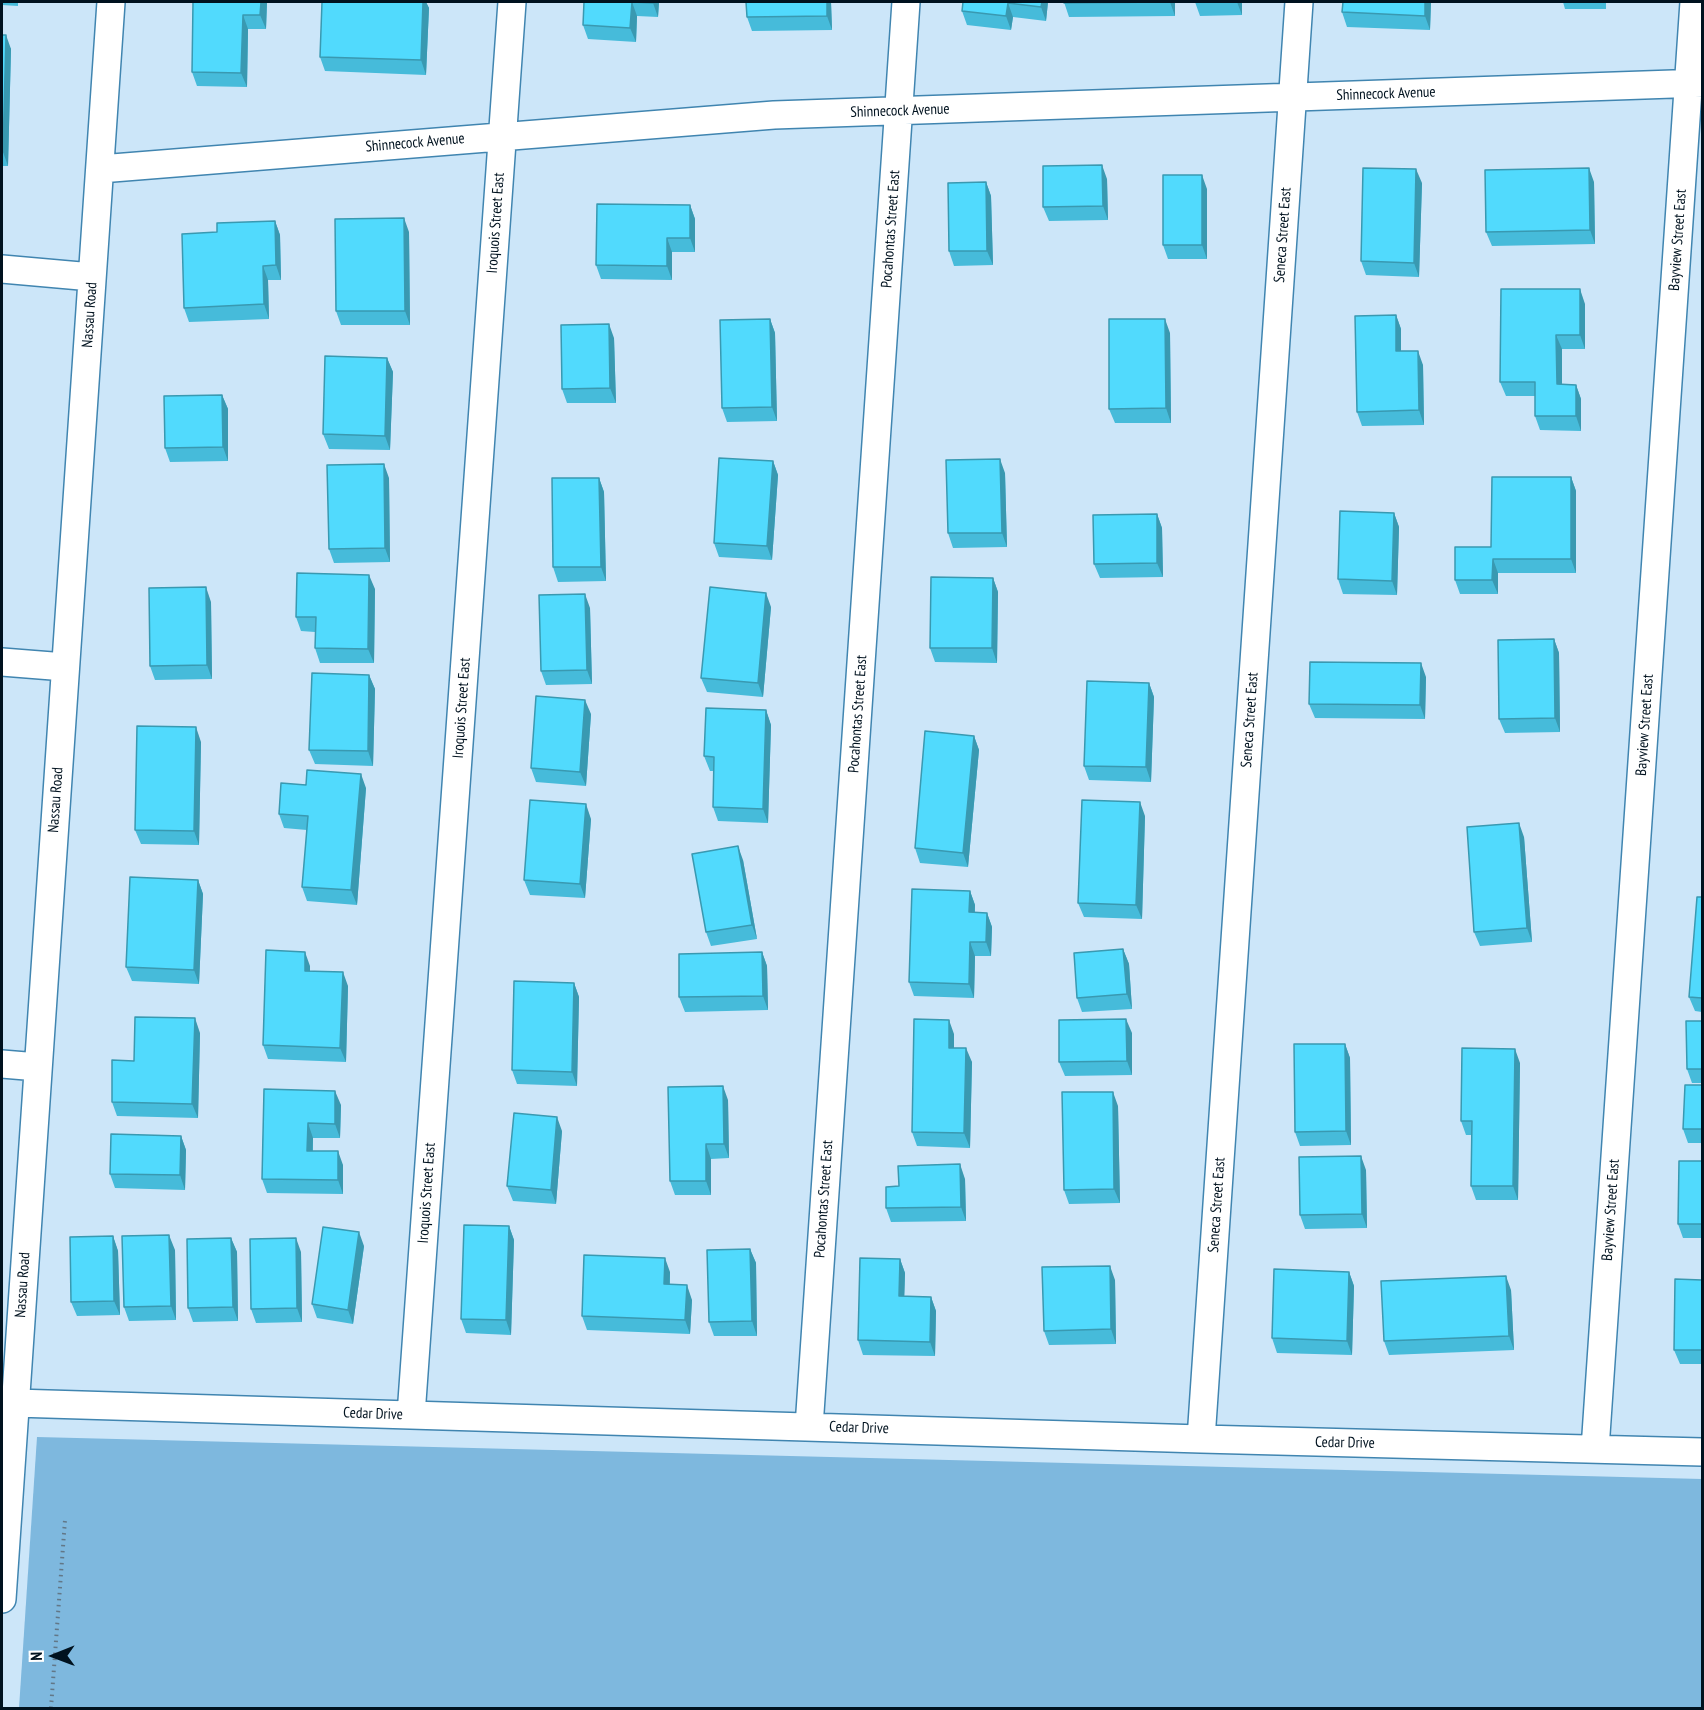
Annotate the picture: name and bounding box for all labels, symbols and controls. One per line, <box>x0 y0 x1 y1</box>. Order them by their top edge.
street label: Shinnecock Avenue <box>1336 83 1436 105</box>
street label: Shinnecock Avenue <box>850 100 950 122</box>
street label: Shinnecock Avenue <box>365 130 465 156</box>
street label: Pocahontas Street East <box>878 169 904 289</box>
street label: Iroquois Street East <box>484 172 508 274</box>
street label: Seneca Street East <box>1271 187 1295 283</box>
street label: Bayview Street East <box>1665 189 1691 291</box>
street label: Nassau Road <box>79 282 101 348</box>
street label: Pocahontas Street East <box>845 654 871 774</box>
street label: Iroquois Street East <box>450 657 474 759</box>
street label: Seneca Street East <box>1238 672 1262 768</box>
street label: Bayview Street East <box>1632 674 1658 776</box>
street label: Nassau Road <box>45 767 67 833</box>
street label: Pocahontas Street East <box>811 1139 837 1259</box>
street label: Iroquois Street East <box>415 1142 439 1244</box>
street label: Seneca Street East <box>1205 1157 1229 1253</box>
street label: Bayview Street East <box>1598 1159 1624 1261</box>
street label: Nassau Road <box>12 1252 34 1318</box>
street label: Cedar Drive <box>343 1404 403 1424</box>
street label: Cedar Drive <box>829 1418 889 1438</box>
street label: Cedar Drive <box>1315 1433 1375 1453</box>
north arrow <box>24 1626 84 1686</box>
text: N <box>26 1652 46 1661</box>

